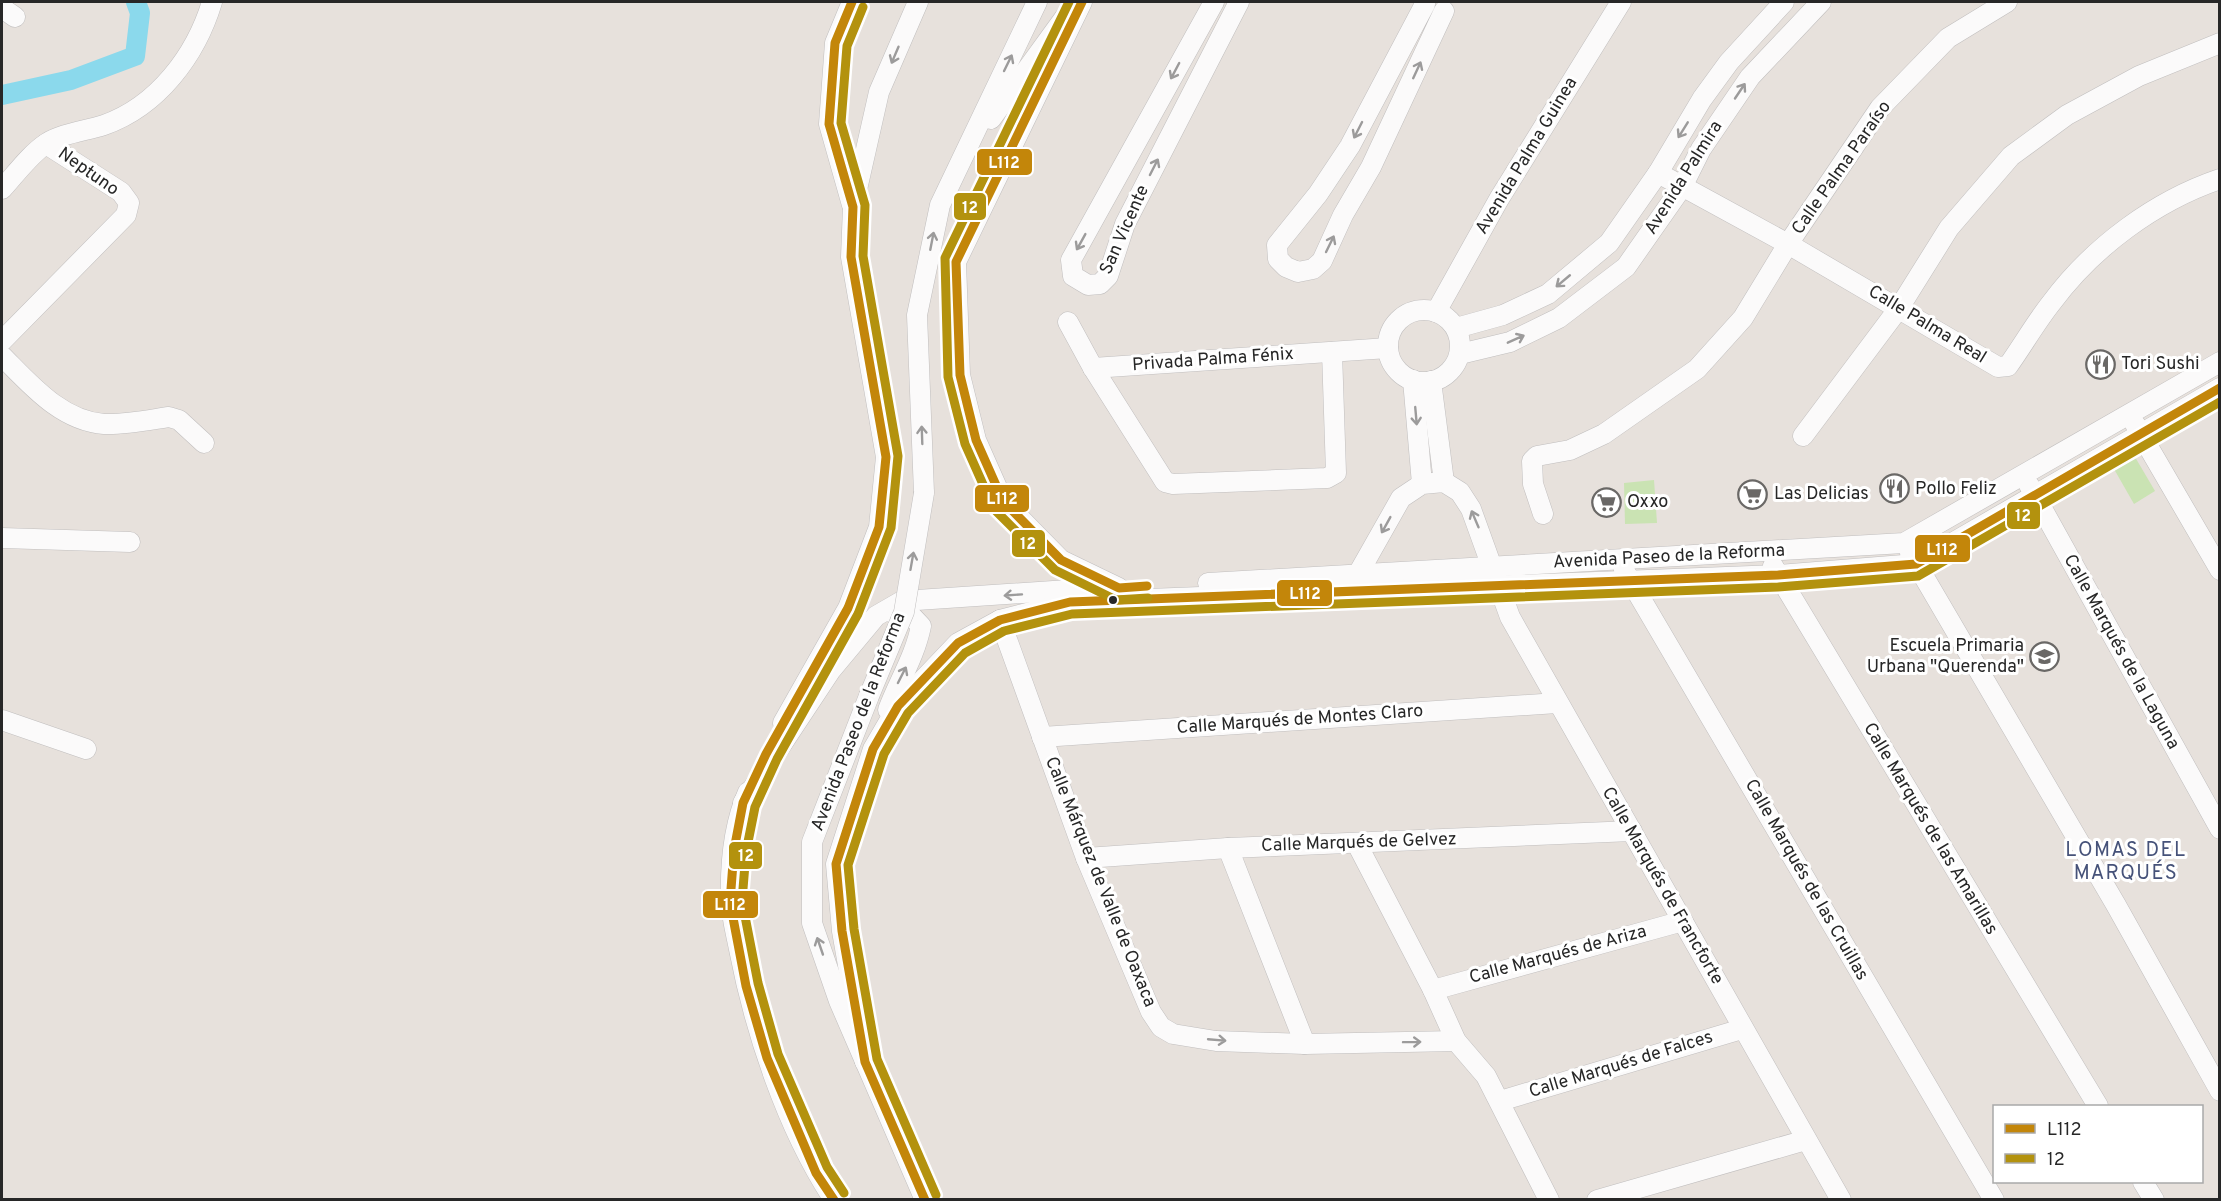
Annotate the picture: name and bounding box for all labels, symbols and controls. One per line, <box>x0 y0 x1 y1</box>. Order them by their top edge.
one-way arrow <box>889 46 900 64</box>
one-way arrow <box>1002 54 1014 72</box>
one-way arrow <box>1411 61 1423 79</box>
one-way arrow <box>1169 62 1181 79</box>
street label: Avenida Palma Guinea <box>1471 73 1583 239</box>
one-way arrow <box>1734 83 1746 100</box>
street label: Calle Palma Paraíso <box>1787 97 1897 239</box>
street label: Avenida Palmira <box>1640 117 1728 239</box>
one-way arrow <box>1352 121 1363 139</box>
one-way arrow <box>1677 121 1689 138</box>
street label: Neptuno <box>53 143 123 201</box>
line badge: L112 <box>976 148 1033 176</box>
text: L112 <box>988 154 1020 174</box>
one-way arrow <box>1148 158 1160 176</box>
street label: San Vicente <box>1095 182 1155 278</box>
line badge: 12 <box>953 192 987 221</box>
text: 12 <box>962 199 978 219</box>
one-way arrow <box>927 232 938 252</box>
one-way arrow <box>1075 233 1087 250</box>
one-way arrow <box>1325 236 1337 254</box>
one-way arrow <box>1556 274 1571 288</box>
street label: Calle Palma Real <box>1864 281 1990 369</box>
one-way arrow <box>1506 333 1525 344</box>
street label: Privada Palma Fénix <box>1131 343 1295 377</box>
restaurant icon: Tori Sushi <box>2084 348 2116 380</box>
place label: Tori Sushi <box>2121 353 2200 376</box>
one-way arrow <box>1411 406 1422 426</box>
one-way arrow <box>917 425 928 445</box>
restaurant icon: Pollo Feliz <box>1878 473 1910 505</box>
supermarket icon: Las Delicias <box>1737 478 1769 510</box>
place label: Pollo Feliz <box>1915 478 1997 501</box>
place label: Las Delicias <box>1774 483 1869 506</box>
line badge: L112 <box>974 484 1030 513</box>
supermarket icon: Oxxo <box>1590 486 1622 518</box>
text: L112 <box>986 490 1018 510</box>
place label: Oxxo <box>1627 491 1668 514</box>
line badge: 12 <box>2006 501 2041 530</box>
text: 12 <box>2015 507 2031 527</box>
one-way arrow <box>1469 511 1481 529</box>
one-way arrow <box>1380 515 1391 533</box>
line badge: 12 <box>1011 529 1046 558</box>
line badge: L112 <box>1914 534 1971 563</box>
text: 12 <box>1020 535 1036 555</box>
street label: Avenida Paseo de la Reforma <box>1552 539 1786 575</box>
text: L112 <box>1926 541 1958 561</box>
street label: Calle Marqués de la Laguna <box>2058 550 2184 754</box>
one-way arrow <box>907 552 918 571</box>
line badge: L112 <box>1276 579 1333 607</box>
text: L112 <box>1289 585 1321 605</box>
one-way arrow <box>1004 590 1024 601</box>
unlabelled marker <box>1107 594 1119 606</box>
street label: Avenida Paseo de la Reforma <box>807 609 911 835</box>
place label: Escuela Primaria Urbana "Querenda" <box>1867 635 2024 679</box>
school or university icon: Escuela Primaria Urbana "Querenda" <box>2029 640 2061 672</box>
one-way arrow <box>897 666 909 684</box>
street label: Calle Marqués de Montes Claro <box>1176 700 1424 740</box>
street label: Calle Marqués de las Amarillas <box>1857 719 2003 939</box>
street label: Calle Márquez de Valle de Oaxaca <box>1039 753 1161 1011</box>
street label: Calle Marqués de las Cruillas <box>1739 775 1873 985</box>
street label: Calle Marqués de Francforte <box>1596 783 1728 989</box>
street label: Calle Marqués de Gelvez <box>1261 828 1457 858</box>
district label: LOMAS DEL MARQUÉS <box>2065 838 2187 887</box>
line badge: 12 <box>728 841 763 870</box>
text: 12 <box>738 847 754 867</box>
line badge: L112 <box>702 890 759 919</box>
text: L112 <box>714 896 746 916</box>
street label: Calle Marqués de Ariza <box>1467 920 1649 990</box>
one-way arrow <box>814 937 825 956</box>
street label: Calle Marqués de Falces <box>1526 1026 1716 1104</box>
one-way arrow <box>1207 1035 1226 1046</box>
one-way arrow <box>1401 1036 1421 1048</box>
legend <box>1993 1105 2203 1183</box>
text: L112 <box>2047 1119 2082 1142</box>
text: 12 <box>2047 1149 2065 1172</box>

